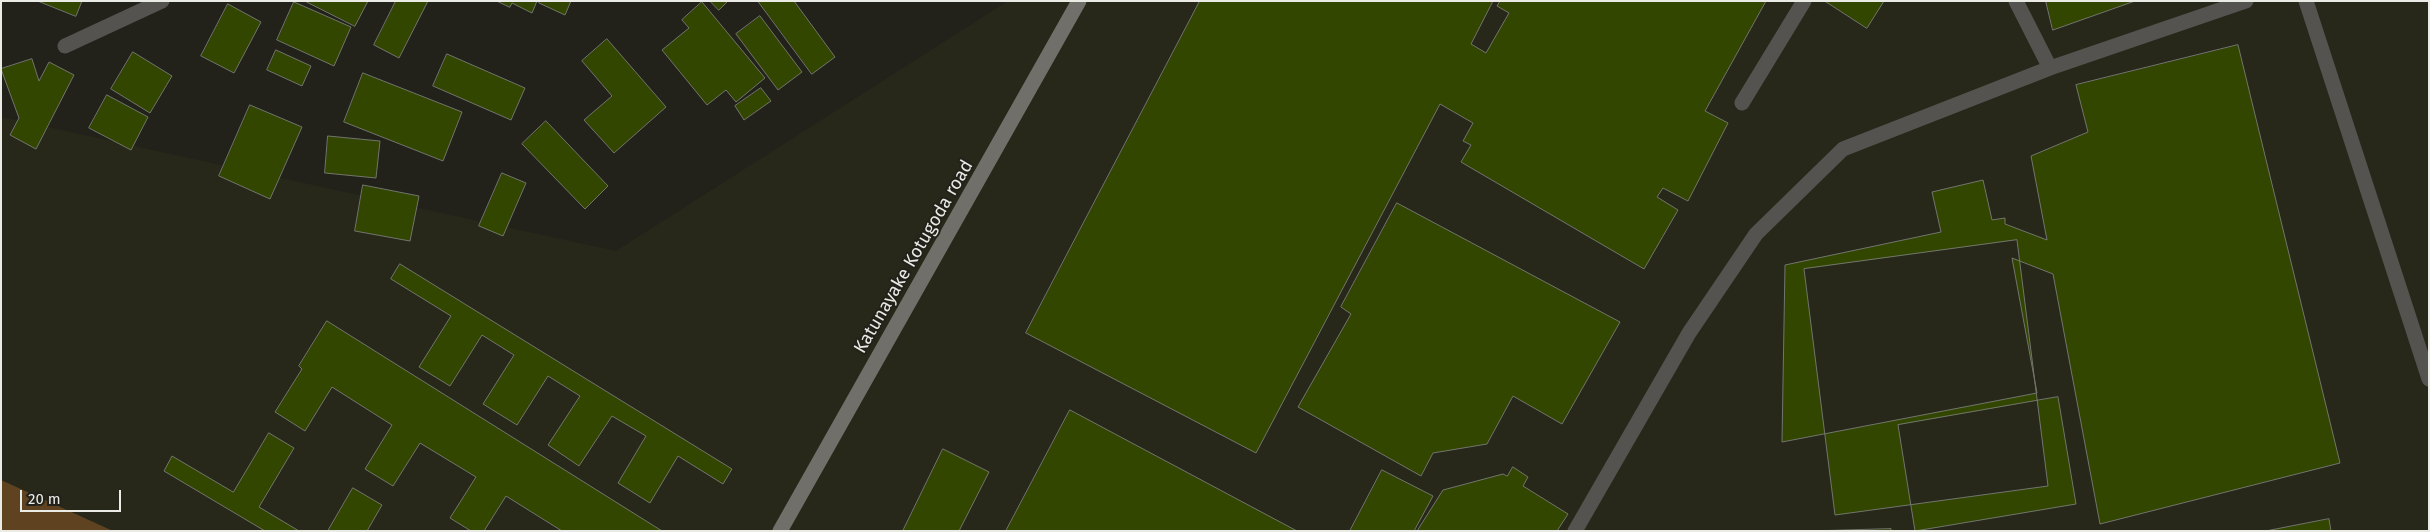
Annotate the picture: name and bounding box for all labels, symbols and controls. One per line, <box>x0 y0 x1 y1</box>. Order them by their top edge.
street label: Katunayake Kotugoda road <box>850 157 978 357</box>
scale bar <box>22 480 124 512</box>
text: 20 m <box>28 490 61 508</box>

